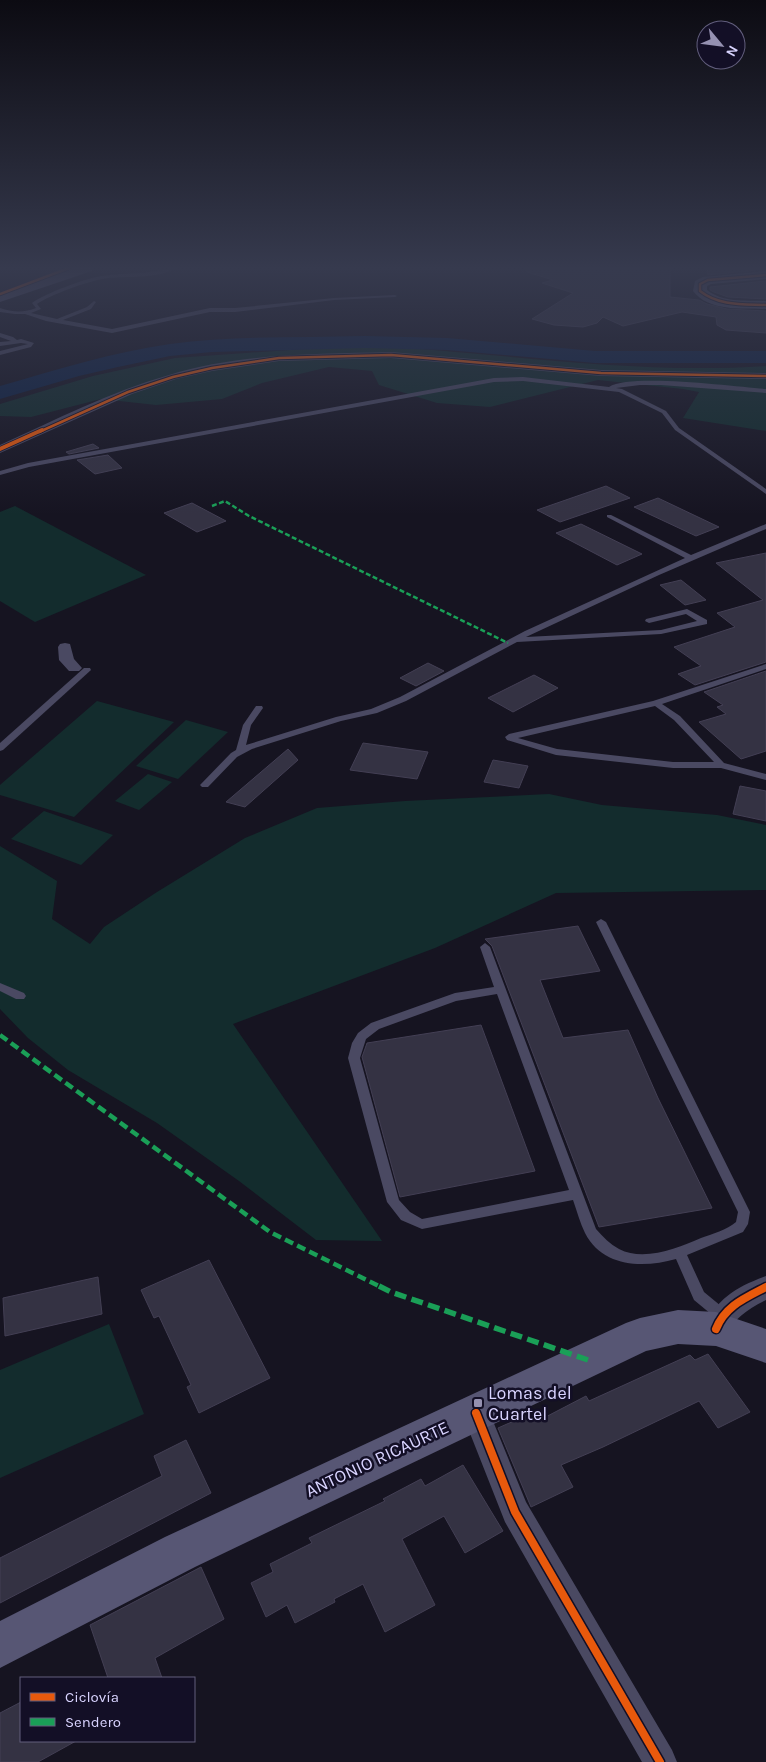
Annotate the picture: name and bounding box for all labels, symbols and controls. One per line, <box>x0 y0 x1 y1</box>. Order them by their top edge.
north arrow <box>696 20 746 70</box>
text: N <box>722 43 742 60</box>
place label: Lomas del Cuartel <box>488 1382 572 1425</box>
marker: Lomas del Cuartel <box>472 1397 484 1409</box>
street label: ANTONIO RICAURTE <box>302 1416 452 1502</box>
legend <box>20 1677 195 1742</box>
text: Ciclovía <box>65 1688 119 1706</box>
text: Sendero <box>65 1713 121 1731</box>

